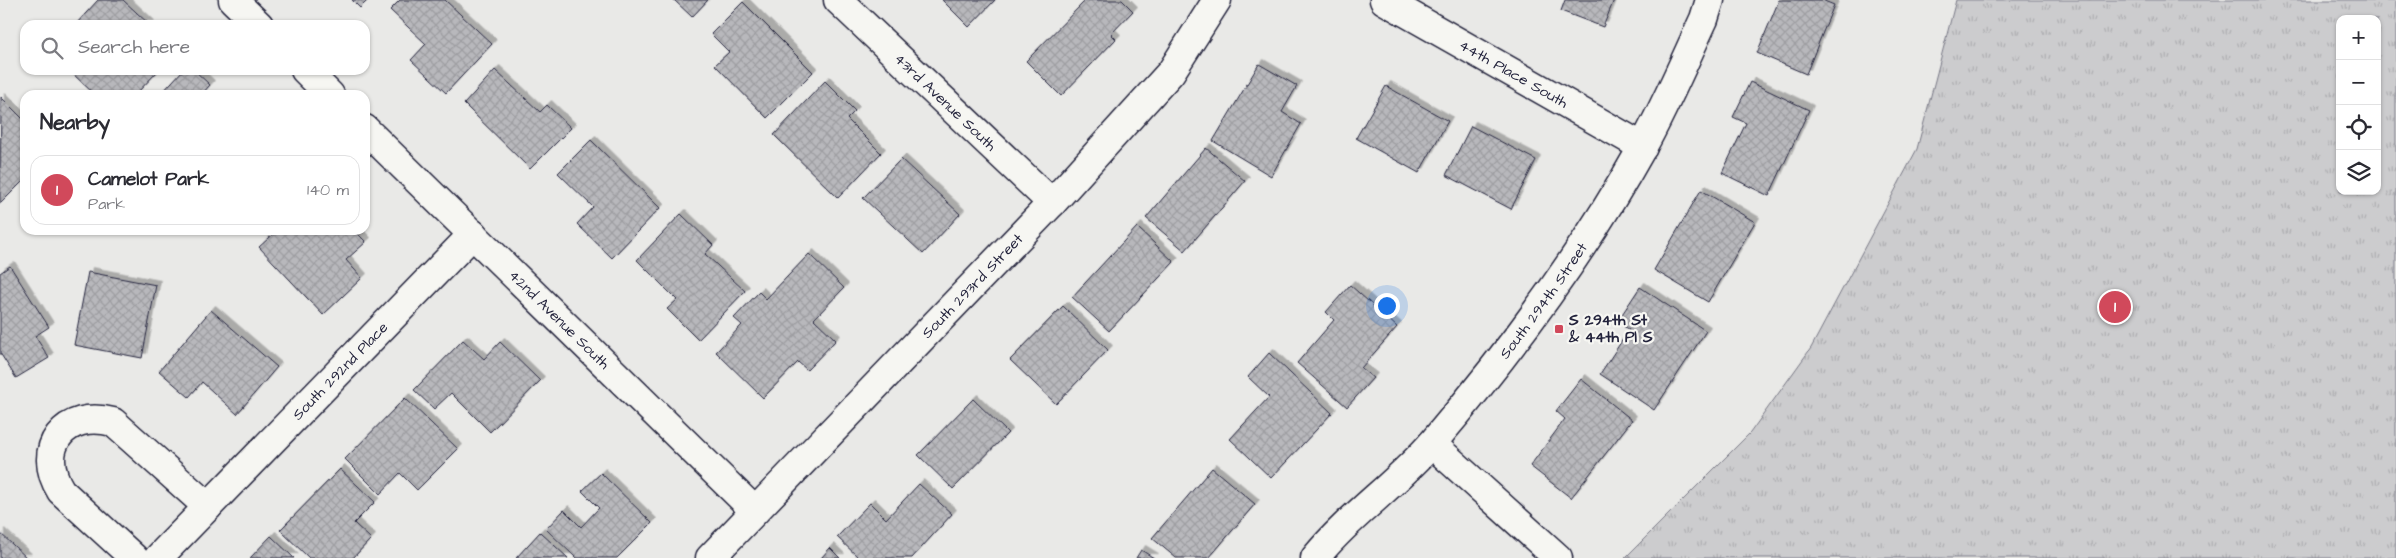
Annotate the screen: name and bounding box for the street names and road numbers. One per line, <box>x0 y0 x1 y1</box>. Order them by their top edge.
street label: 44th Place South <box>1455 35 1572 114</box>
street label: 43rd Avenue South <box>889 49 1001 156</box>
street label: South 293rd Street <box>917 229 1028 343</box>
street label: South 294th Street <box>1495 239 1593 363</box>
street label: 42nd Avenue South <box>504 265 615 374</box>
street label: South 292nd Place <box>288 318 393 425</box>

